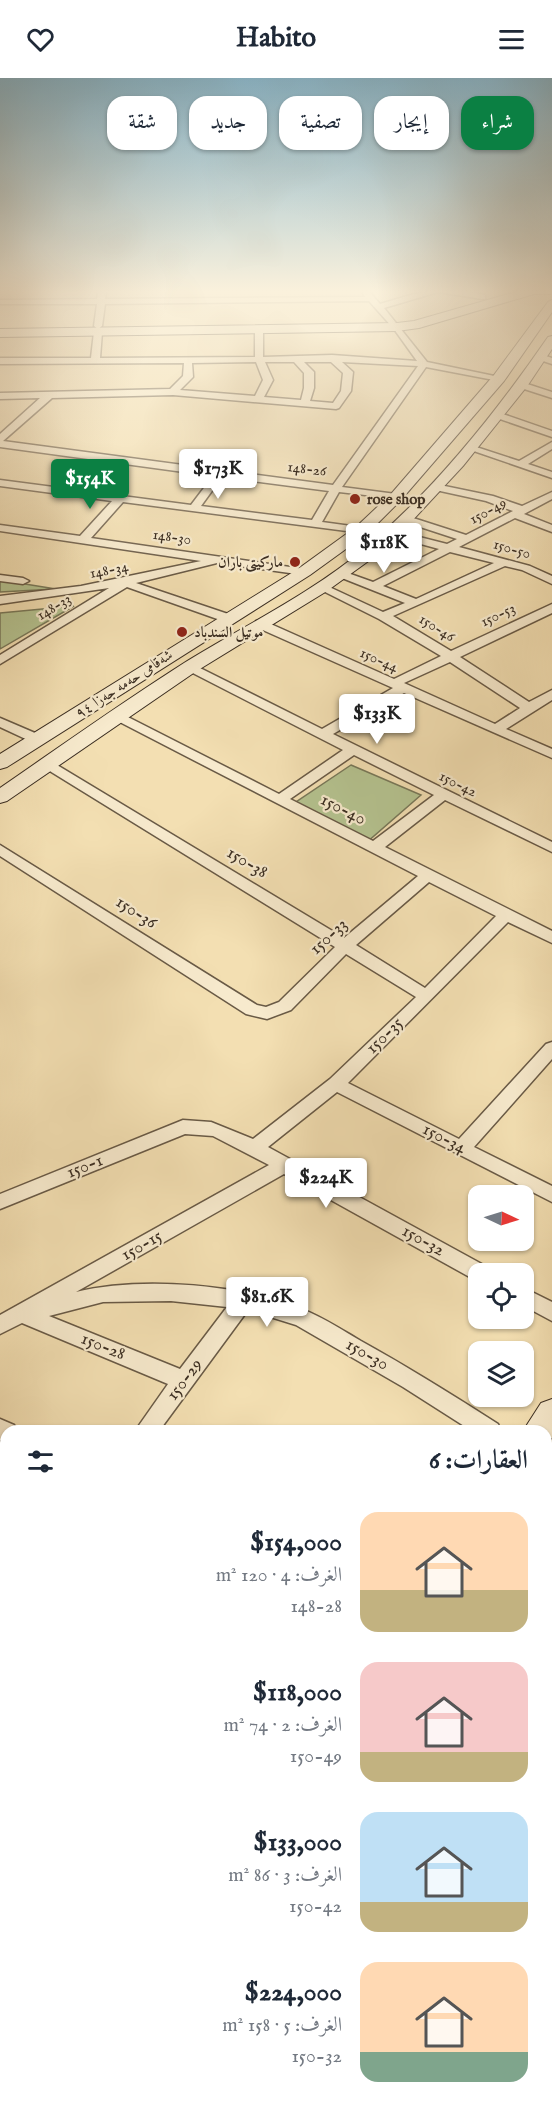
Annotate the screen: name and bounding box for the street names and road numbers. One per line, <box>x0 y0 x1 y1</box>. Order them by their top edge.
street label: 148-26 <box>286 457 328 481</box>
street label: 150-49 <box>466 493 510 529</box>
street label: 148-30 <box>151 525 193 549</box>
street label: 150-50 <box>491 535 533 563</box>
street label: 148-34 <box>88 557 130 583</box>
street label: 148-33 <box>33 589 75 625</box>
street label: 150-53 <box>478 599 518 631</box>
street label: 150-46 <box>415 610 459 647</box>
street label: 150-44 <box>357 643 402 677</box>
street label: شەقامی حەمە جەزا ٩٤ <box>72 645 176 723</box>
street label: 150-42 <box>436 767 480 801</box>
street label: 150-40 <box>316 789 370 831</box>
street label: 150-38 <box>222 842 272 884</box>
street label: 150-36 <box>111 891 161 935</box>
street label: 150-33 <box>305 914 353 960</box>
street label: 150-35 <box>361 1012 409 1059</box>
street label: 150-34 <box>418 1118 470 1160</box>
street label: 150-1 <box>64 1149 106 1185</box>
street label: 150-32 <box>398 1220 448 1262</box>
street label: 150-15 <box>117 1225 167 1267</box>
street label: 150-28 <box>77 1328 129 1366</box>
street label: 150-30 <box>341 1334 393 1376</box>
street label: 150-29 <box>162 1354 208 1406</box>

